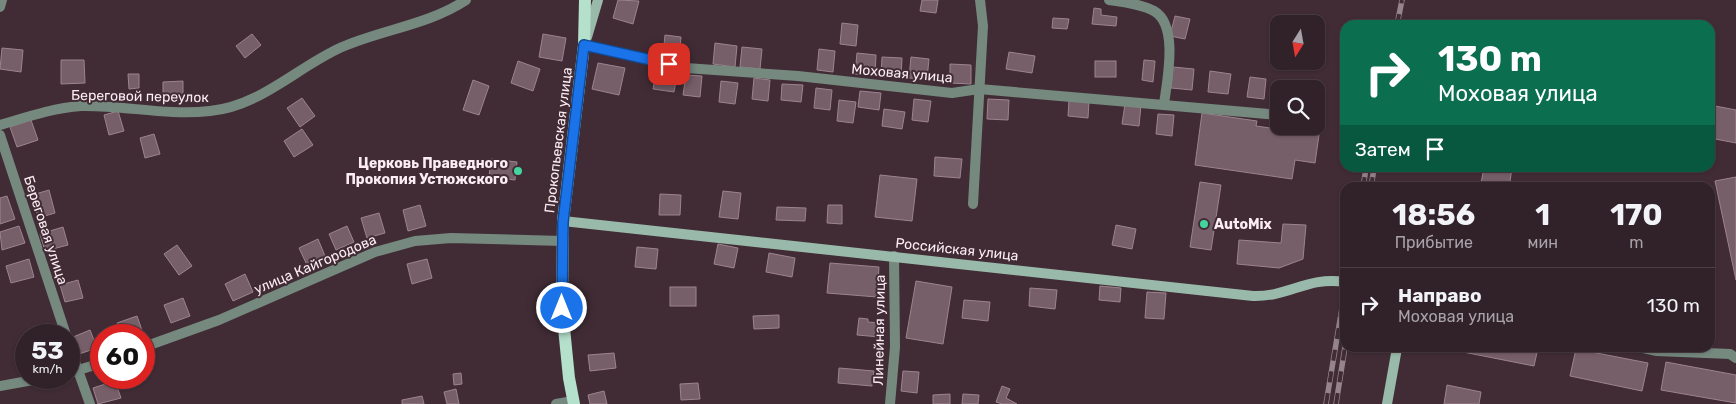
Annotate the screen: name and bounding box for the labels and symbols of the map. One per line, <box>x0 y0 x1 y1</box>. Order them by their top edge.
north arrow <box>1270 15 1325 70</box>
pin <box>648 43 690 85</box>
street label: Моховая улица <box>851 61 953 86</box>
street label: Прокопьевская улица <box>541 66 576 214</box>
street label: Береговой переулок <box>71 87 209 106</box>
place label: Церковь Праведного Прокопия Устюжского <box>345 155 508 188</box>
marker: Церковь Праведного Прокопия Устюжского <box>512 165 524 177</box>
street label: Береговая улица <box>20 173 71 287</box>
place label: AutoMix <box>1214 216 1273 233</box>
marker: AutoMix <box>1198 218 1210 230</box>
street label: улица Кайгородова <box>251 231 379 298</box>
street label: Российская улица <box>894 235 1019 264</box>
street label: Линейная улица <box>870 274 889 386</box>
position arrow <box>535 281 587 333</box>
speed limit sign: 60 <box>90 324 155 389</box>

